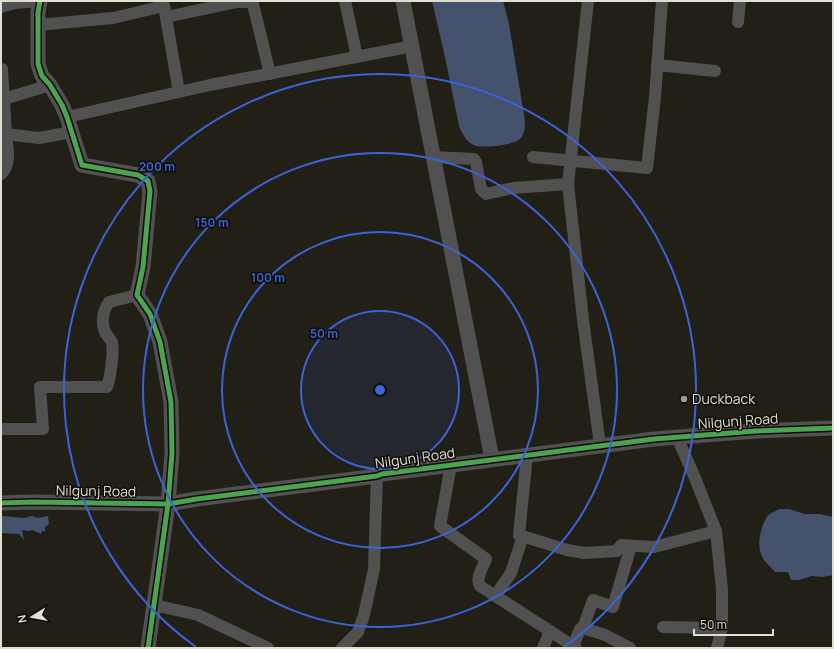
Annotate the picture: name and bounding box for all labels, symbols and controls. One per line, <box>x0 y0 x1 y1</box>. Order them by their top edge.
text: 200 m <box>139 158 175 175</box>
text: 150 m <box>195 214 229 231</box>
text: 100 m <box>251 269 285 286</box>
text: 50 m <box>310 325 338 342</box>
centre of rings <box>373 383 387 397</box>
place label: Duckback <box>692 389 756 408</box>
marker: Duckback <box>679 394 689 404</box>
street label: Nilgunj Road <box>697 408 779 433</box>
street label: Nilgunj Road <box>374 442 456 473</box>
street label: Nilgunj Road <box>56 480 136 501</box>
north arrow <box>12 597 52 637</box>
scale bar <box>694 611 773 637</box>
text: N <box>14 614 30 624</box>
text: 50 m <box>700 616 727 633</box>

